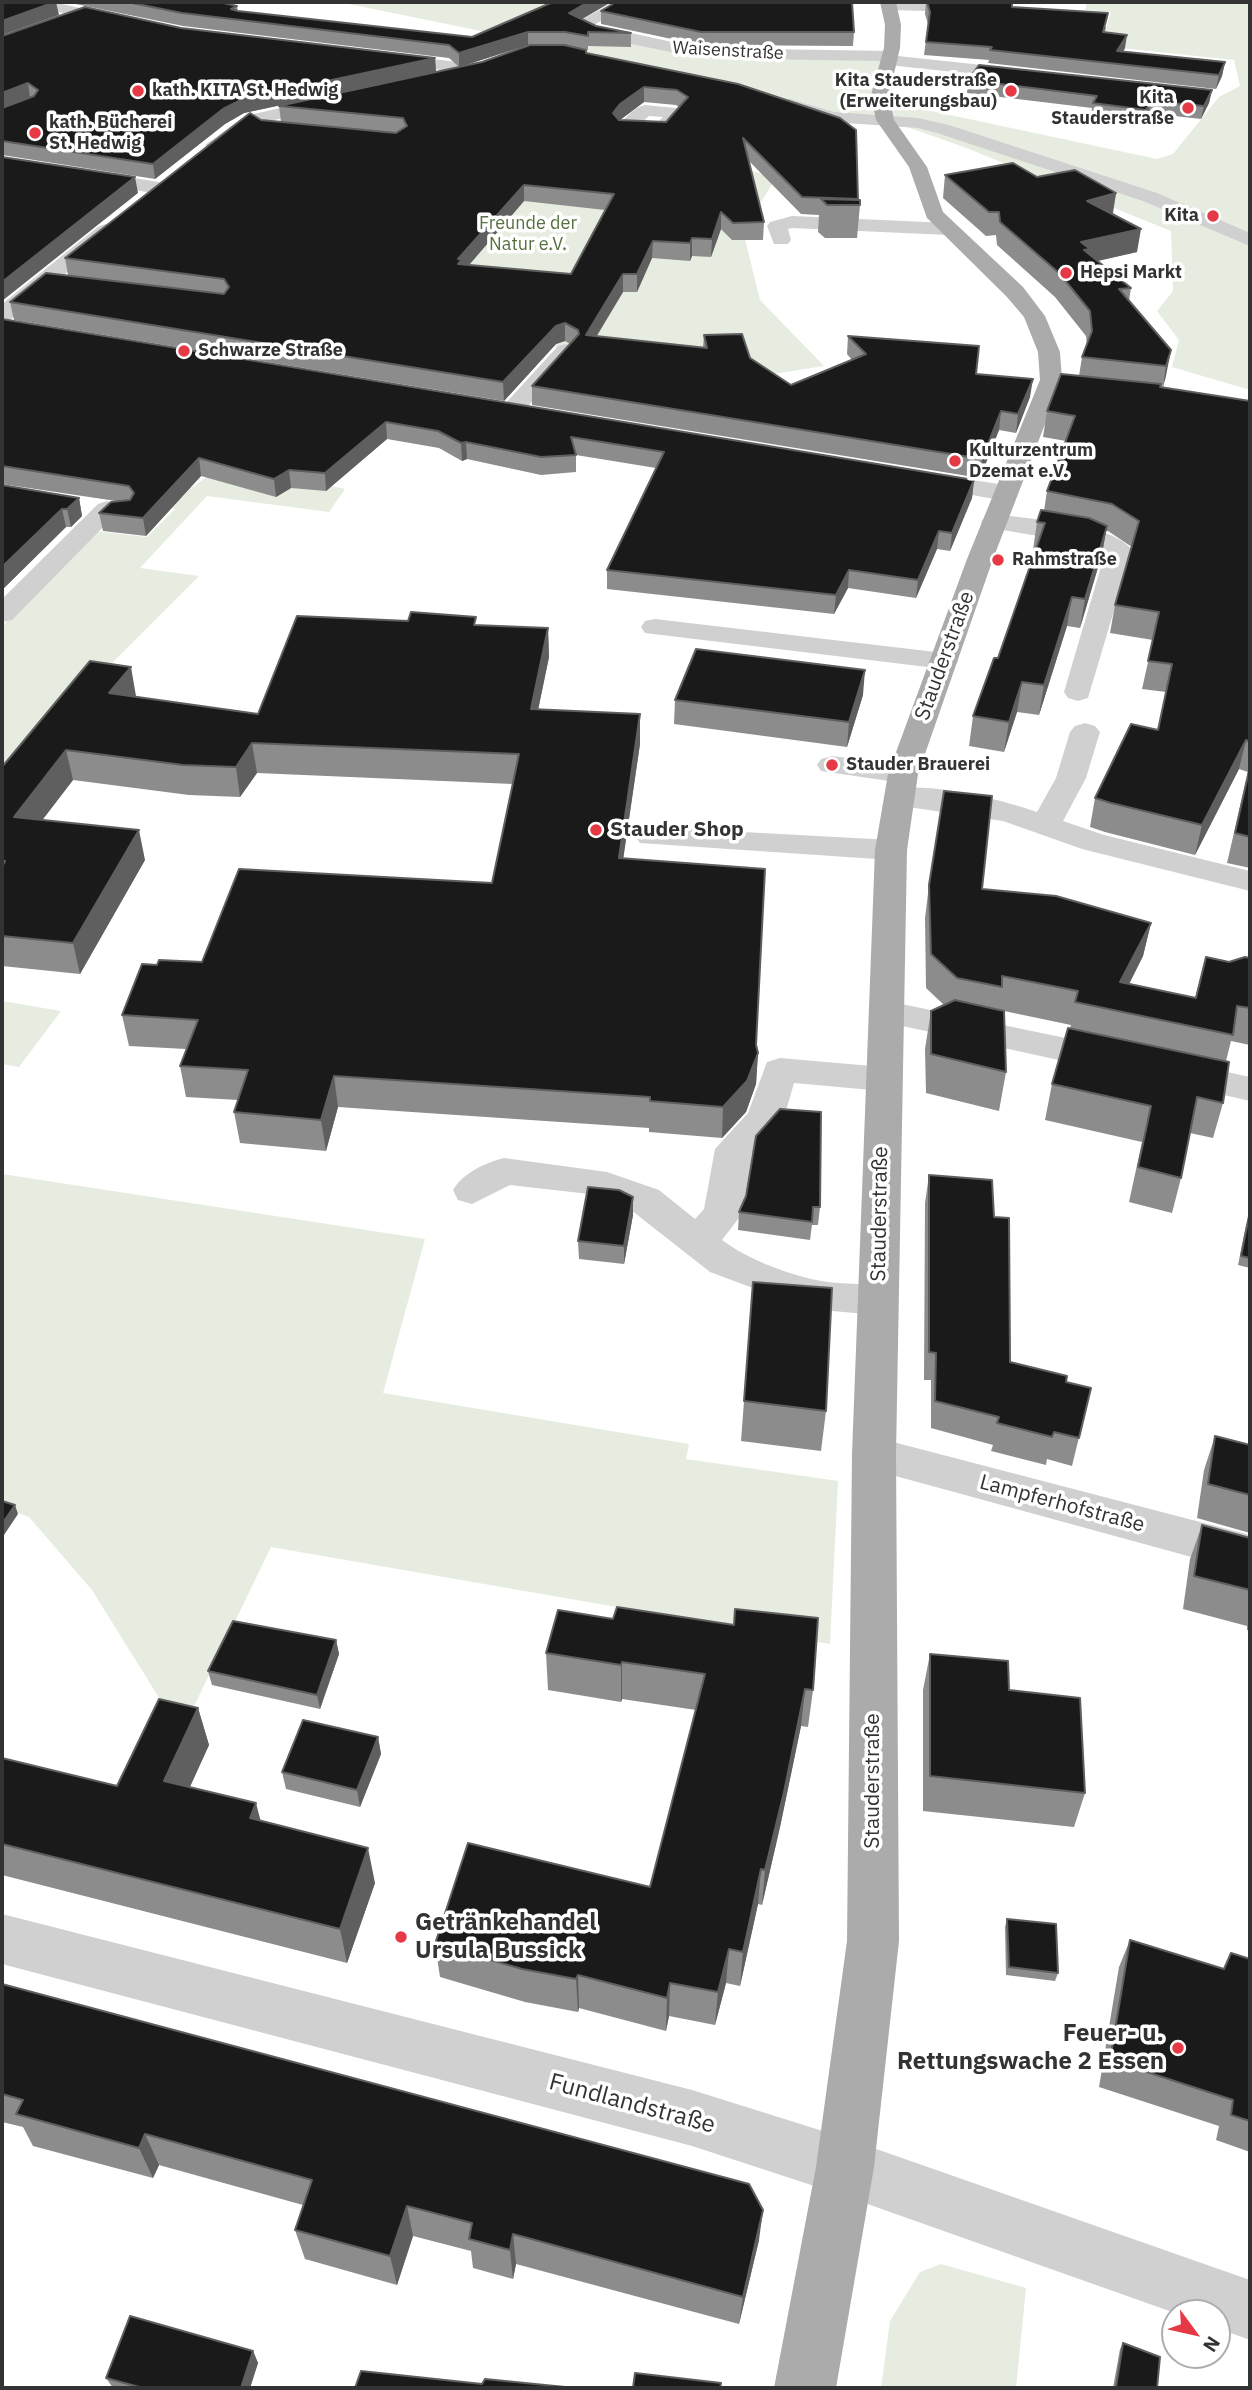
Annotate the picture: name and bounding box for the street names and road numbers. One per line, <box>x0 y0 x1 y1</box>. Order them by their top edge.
street label: Waisenstraße <box>672 37 784 65</box>
street label: Stauderstraße <box>910 588 980 724</box>
street label: Stauderstraße <box>866 1146 894 1282</box>
street label: Lampferhofstraße <box>977 1470 1147 1538</box>
street label: Stauderstraße <box>860 1713 886 1849</box>
street label: Fundlandstraße <box>546 2068 718 2140</box>

